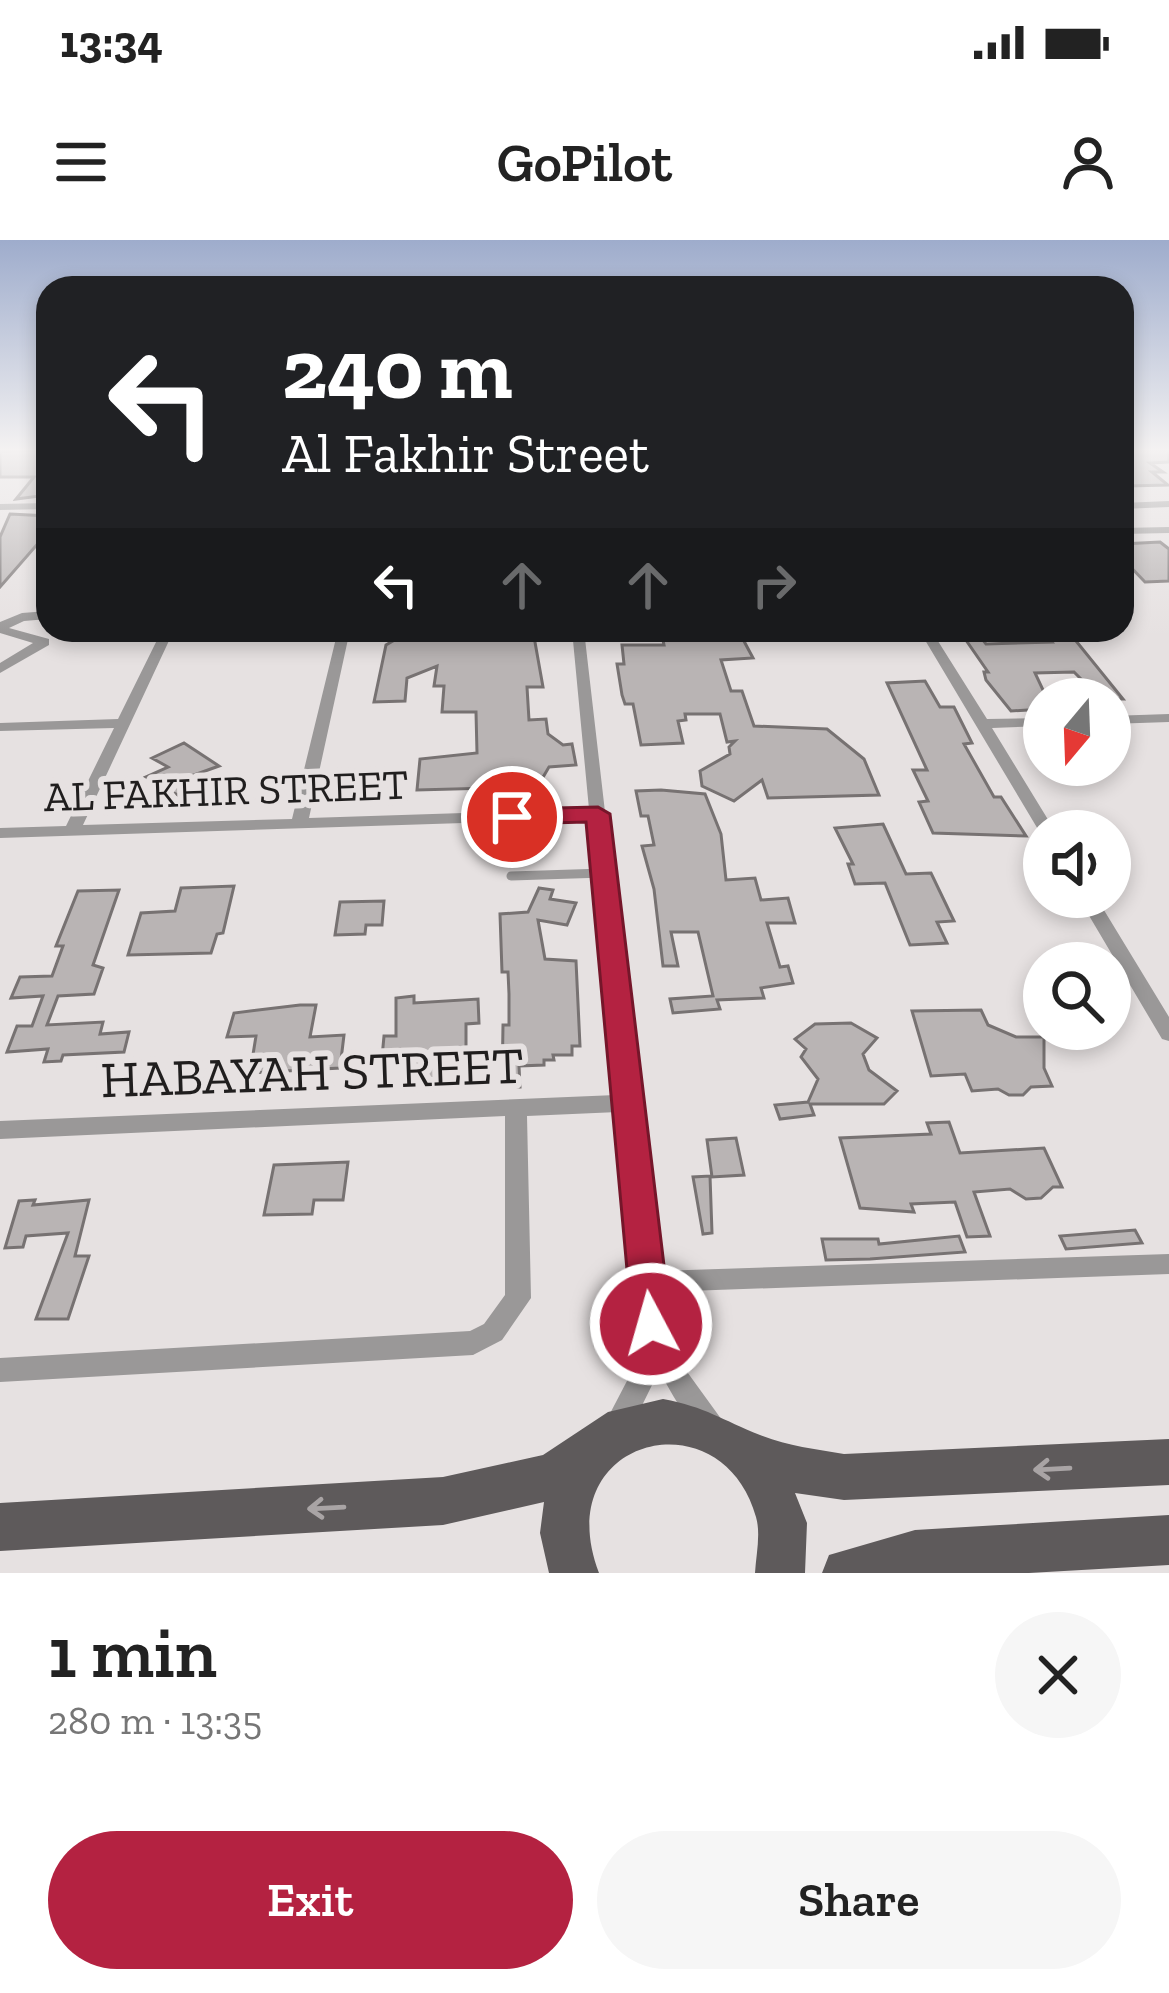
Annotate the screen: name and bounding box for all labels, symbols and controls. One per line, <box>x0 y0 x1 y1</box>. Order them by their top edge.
text: 13:34 <box>60 15 163 69</box>
icon: menu <box>48 129 114 195</box>
icon: person <box>1055 129 1121 195</box>
text: GoPilot <box>497 130 672 195</box>
text: 240 m <box>282 319 513 420</box>
icon: left <box>84 324 240 480</box>
text: Al Fakhir Street <box>282 421 649 486</box>
icon: left <box>363 552 429 618</box>
icon: ahead <box>489 552 555 618</box>
icon: ahead <box>615 552 681 618</box>
icon: right <box>741 552 807 618</box>
north arrow <box>1023 678 1131 786</box>
map controls <box>1023 678 1131 1050</box>
street label: AL FAKHIR STREET <box>43 759 409 822</box>
pin <box>461 766 563 868</box>
icon: arrive <box>479 784 545 850</box>
button: sound <box>1023 810 1131 918</box>
button: search <box>1023 942 1131 1050</box>
street label: HABAYAH STREET <box>100 1035 524 1110</box>
position arrow <box>588 1261 714 1387</box>
one-way arrow <box>1033 1457 1072 1480</box>
one-way arrow <box>307 1497 346 1520</box>
text: 1 min <box>48 1609 217 1695</box>
button: close <box>995 1612 1121 1738</box>
text: 280 m · 13:35 <box>48 1697 262 1744</box>
button: Exit <box>48 1831 573 1969</box>
button: Share <box>597 1831 1121 1969</box>

